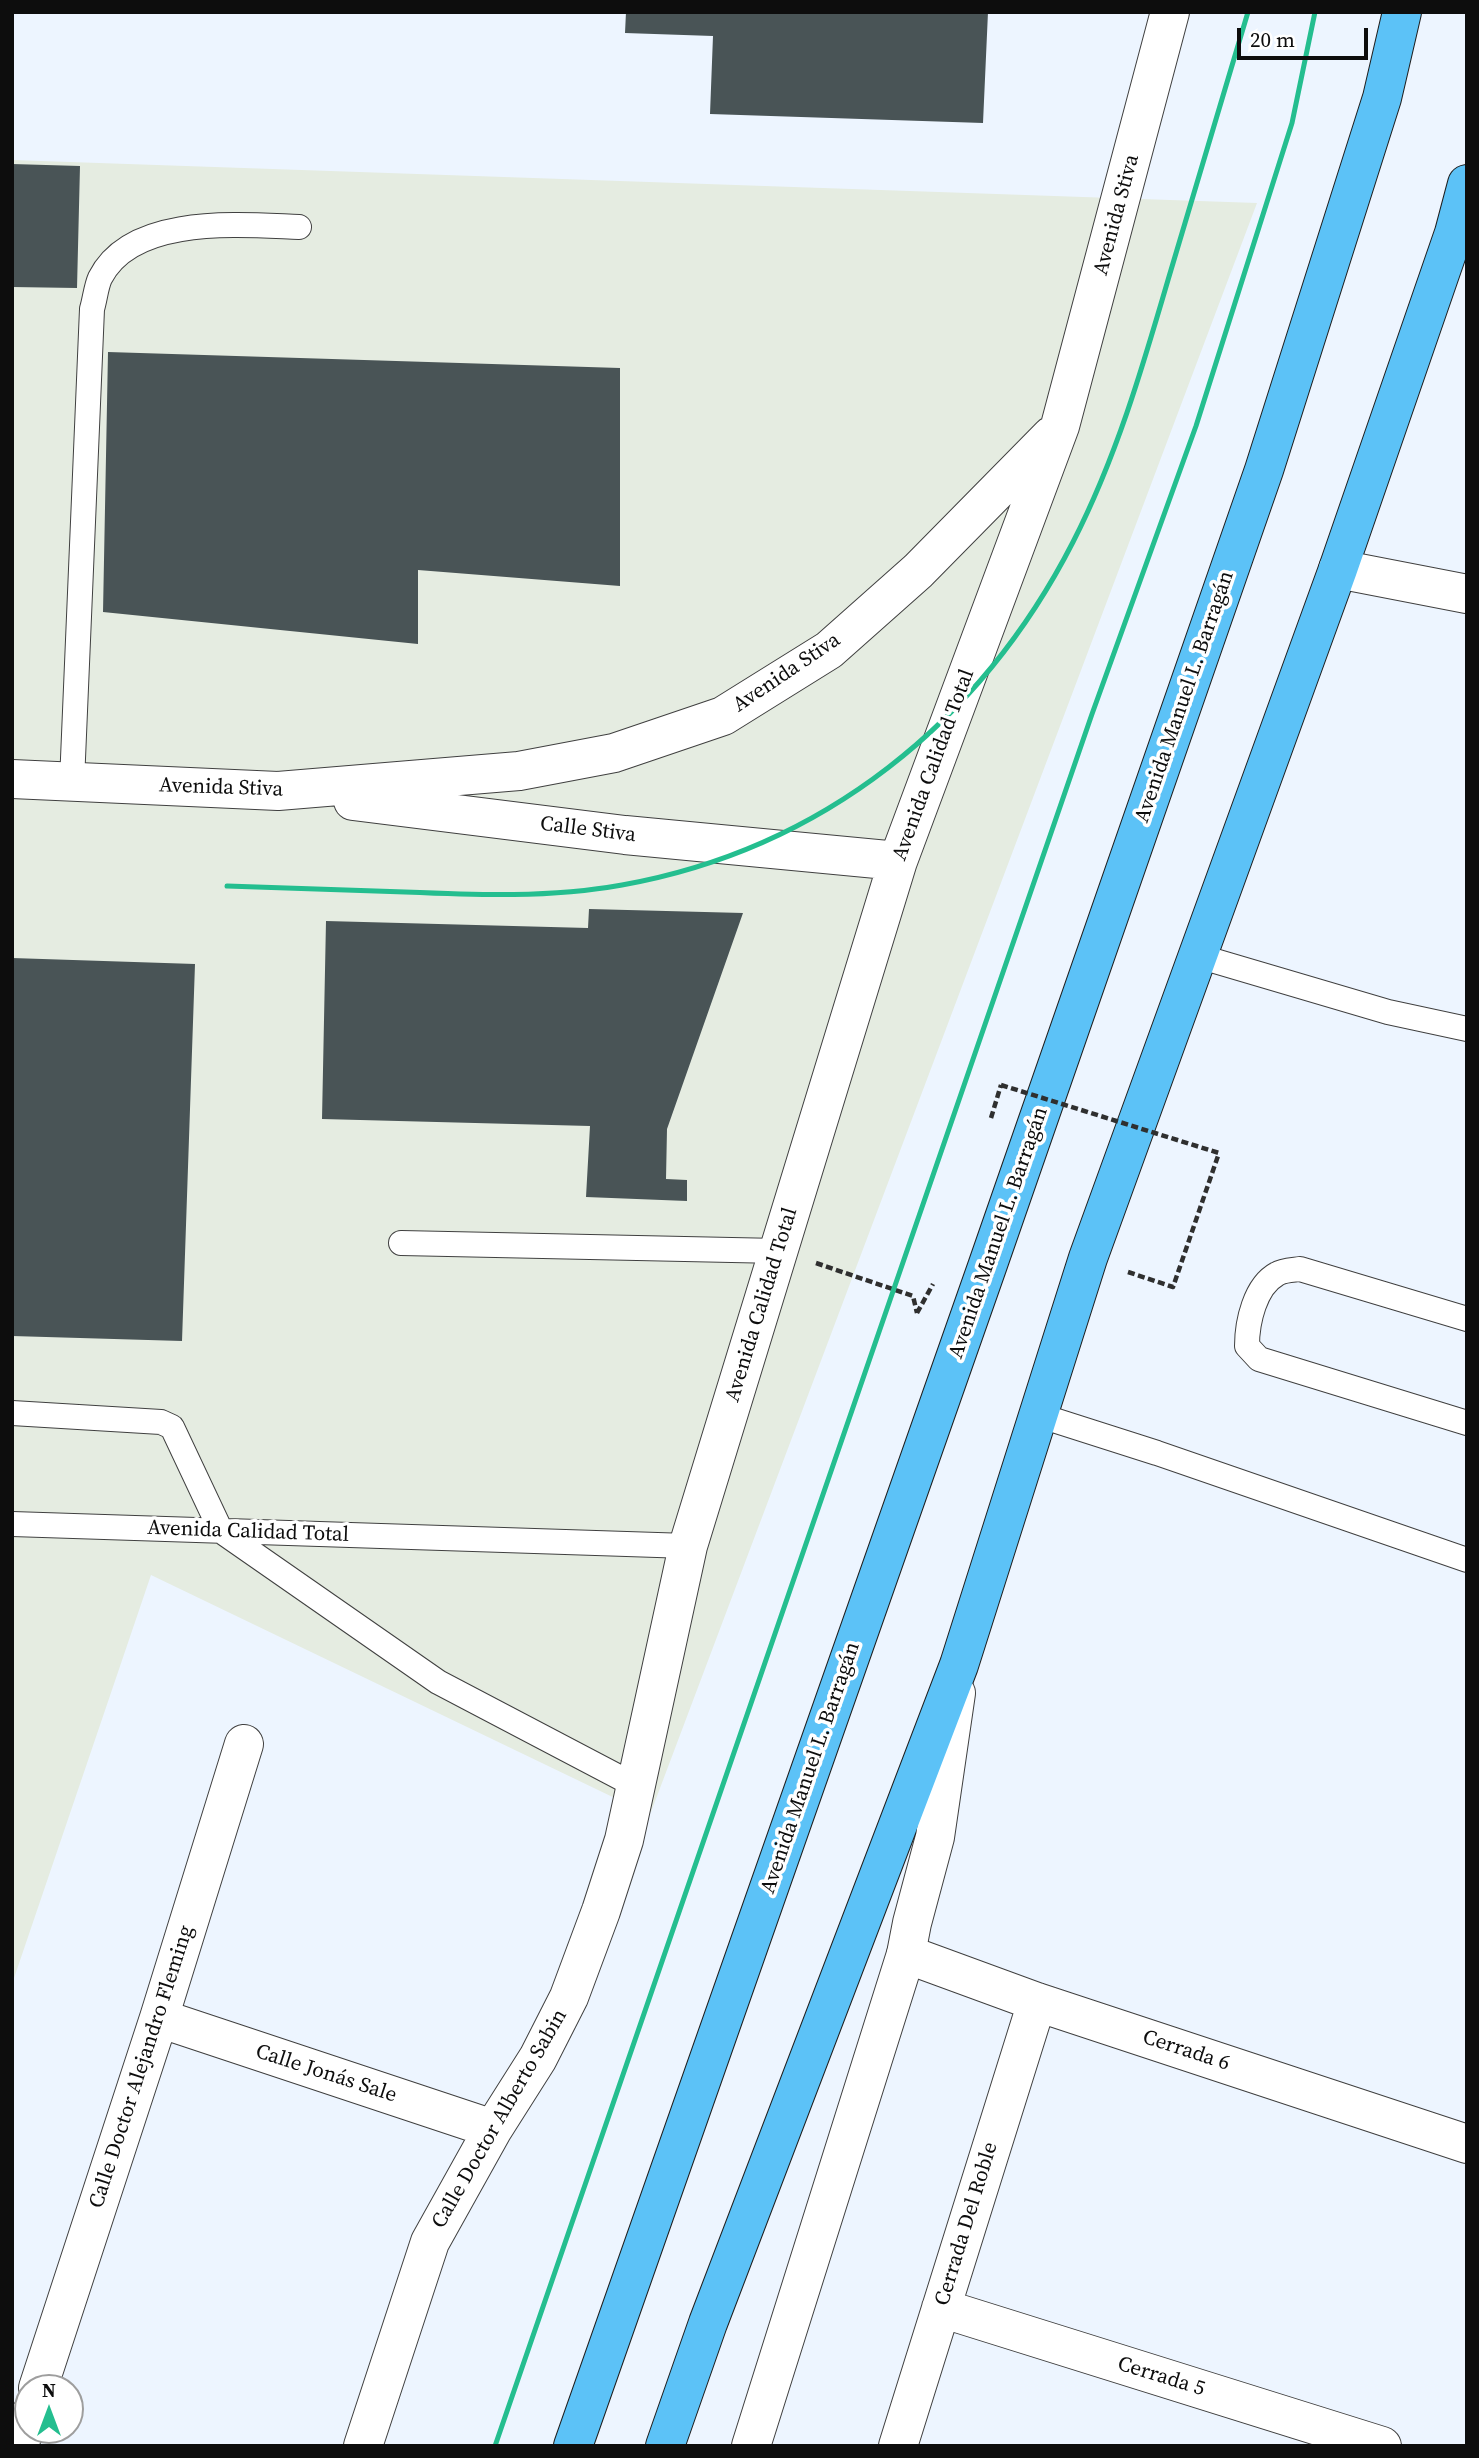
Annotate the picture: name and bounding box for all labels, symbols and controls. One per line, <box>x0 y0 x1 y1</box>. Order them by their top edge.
scale bar <box>1241 14 1372 58</box>
text: 20 m <box>1250 25 1295 54</box>
street label: Avenida Stiva <box>1089 152 1145 278</box>
street label: Avenida Manuel L. Barragán <box>1130 568 1240 826</box>
street label: Avenida Stiva <box>729 628 845 718</box>
street label: Avenida Calidad Total <box>888 666 980 864</box>
street label: Avenida Stiva <box>159 773 283 803</box>
street label: Calle Stiva <box>539 812 637 848</box>
street label: Avenida Manuel L. Barragán <box>944 1104 1054 1362</box>
street label: Avenida Calidad Total <box>720 1205 804 1405</box>
street label: Avenida Calidad Total <box>147 1516 349 1548</box>
street label: Avenida Manuel L. Barragán <box>756 1639 866 1897</box>
street label: Calle Doctor Alejandro Fleming <box>84 1922 200 2212</box>
street label: Calle Doctor Alberto Sabin <box>427 2005 573 2233</box>
street label: Cerrada 6 <box>1139 2025 1233 2077</box>
street label: Calle Jonás Sale <box>252 2039 400 2109</box>
street label: Cerrada Del Roble <box>930 2139 1004 2309</box>
street label: Cerrada 5 <box>1114 2352 1208 2402</box>
north arrow <box>14 2374 84 2444</box>
text: N <box>42 2377 56 2403</box>

